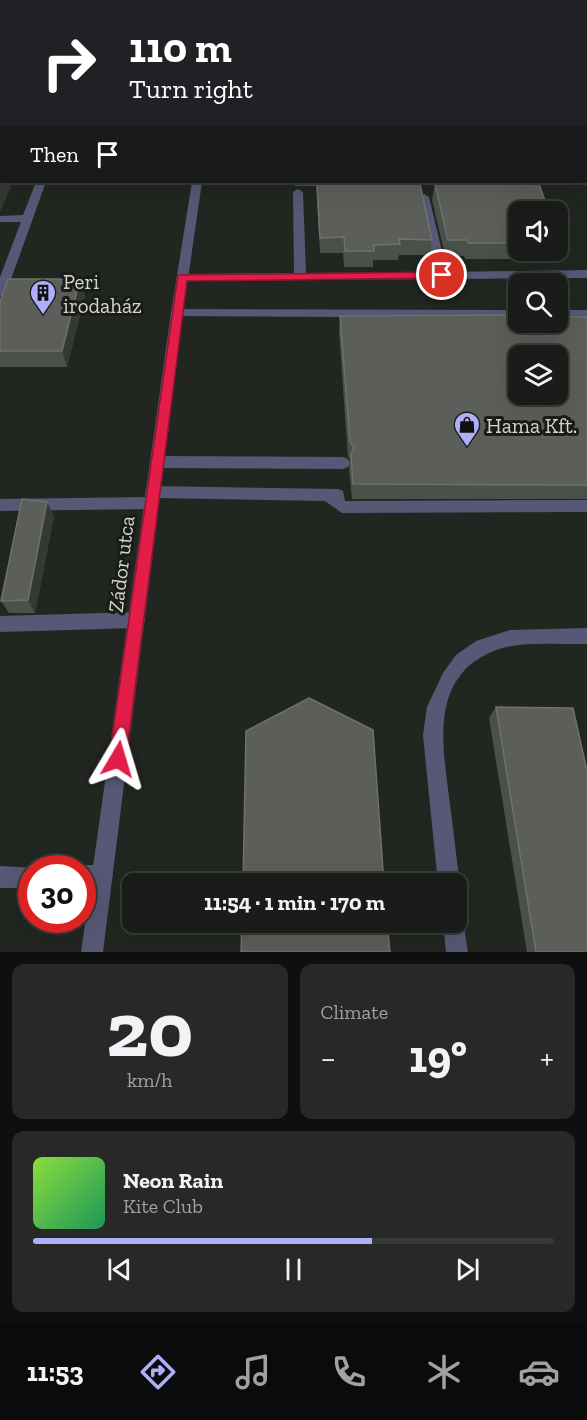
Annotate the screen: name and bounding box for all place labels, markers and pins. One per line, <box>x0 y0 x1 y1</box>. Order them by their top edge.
pin <box>416 249 467 300</box>
place label: Peri irodaház <box>63 269 142 318</box>
building icon: Peri irodaház <box>28 278 58 316</box>
shop icon: Hama Kft. <box>452 410 482 448</box>
place label: Hama Kft. <box>486 413 577 438</box>

